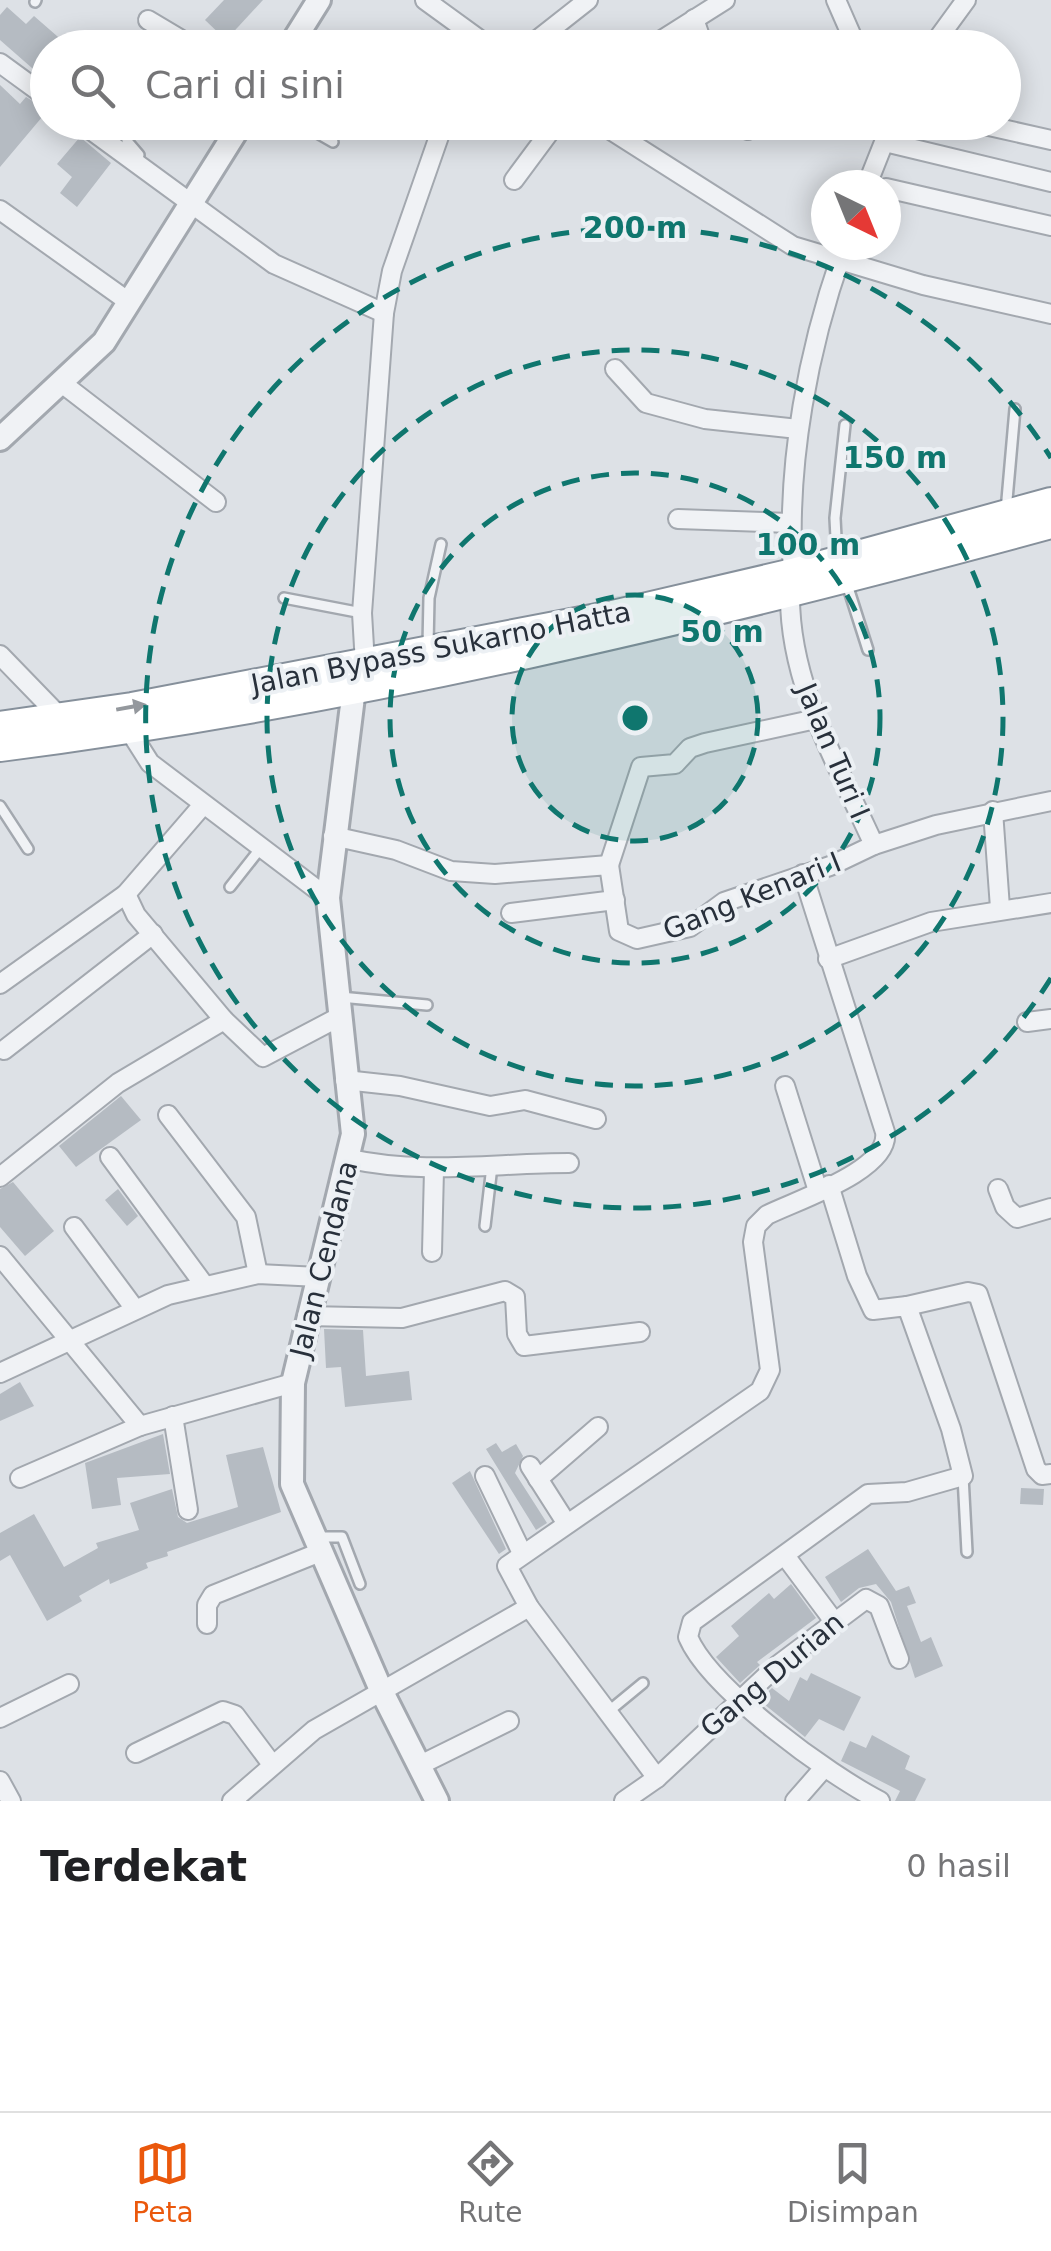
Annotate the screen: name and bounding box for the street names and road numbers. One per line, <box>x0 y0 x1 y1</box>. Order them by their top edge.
street label: Jalan Bypass Sukarno Hatta <box>246 595 634 701</box>
street label: Jalan Turi I <box>789 676 876 824</box>
street label: Gang Kenari I <box>658 845 846 947</box>
street label: Jalan Cendana <box>283 1157 364 1363</box>
street label: Gang Durian <box>694 1606 850 1744</box>

